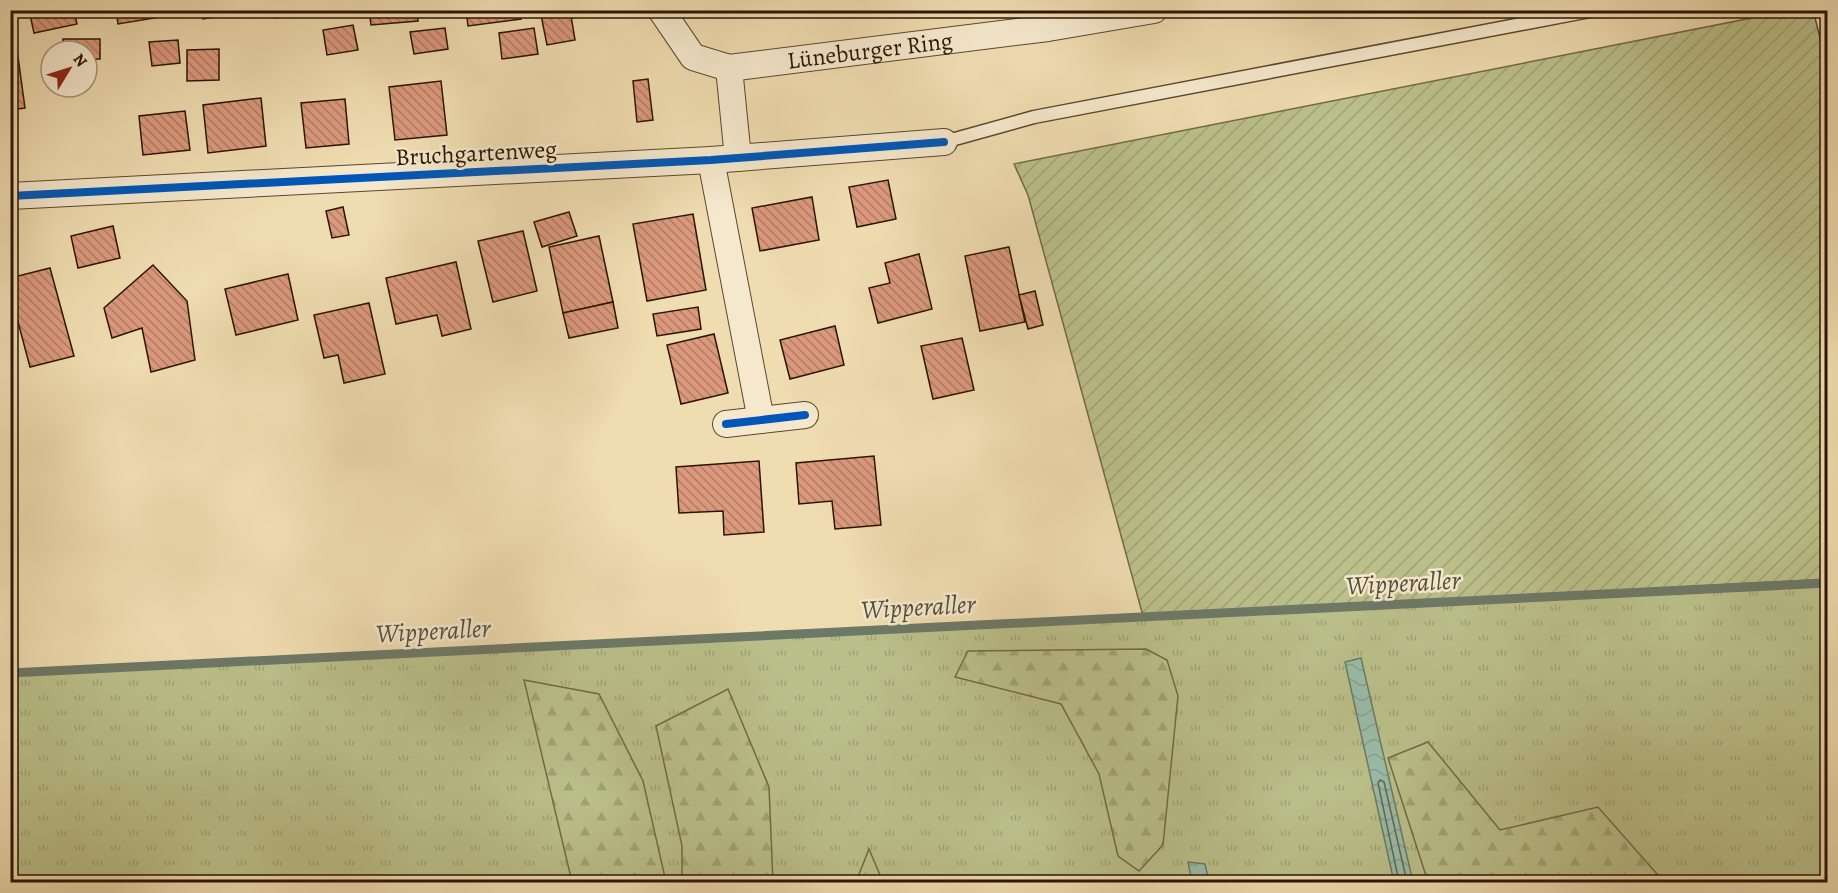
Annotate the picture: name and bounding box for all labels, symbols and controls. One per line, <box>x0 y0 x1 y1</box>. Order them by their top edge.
street label: Lüneburger Ring <box>785 24 955 77</box>
north arrow <box>39 39 99 99</box>
text: N <box>68 49 93 72</box>
street label: Bruchgartenweg <box>394 133 558 173</box>
water label: Wipperaller <box>1345 562 1462 603</box>
water label: Wipperaller <box>860 586 977 627</box>
water label: Wipperaller <box>375 610 492 651</box>

